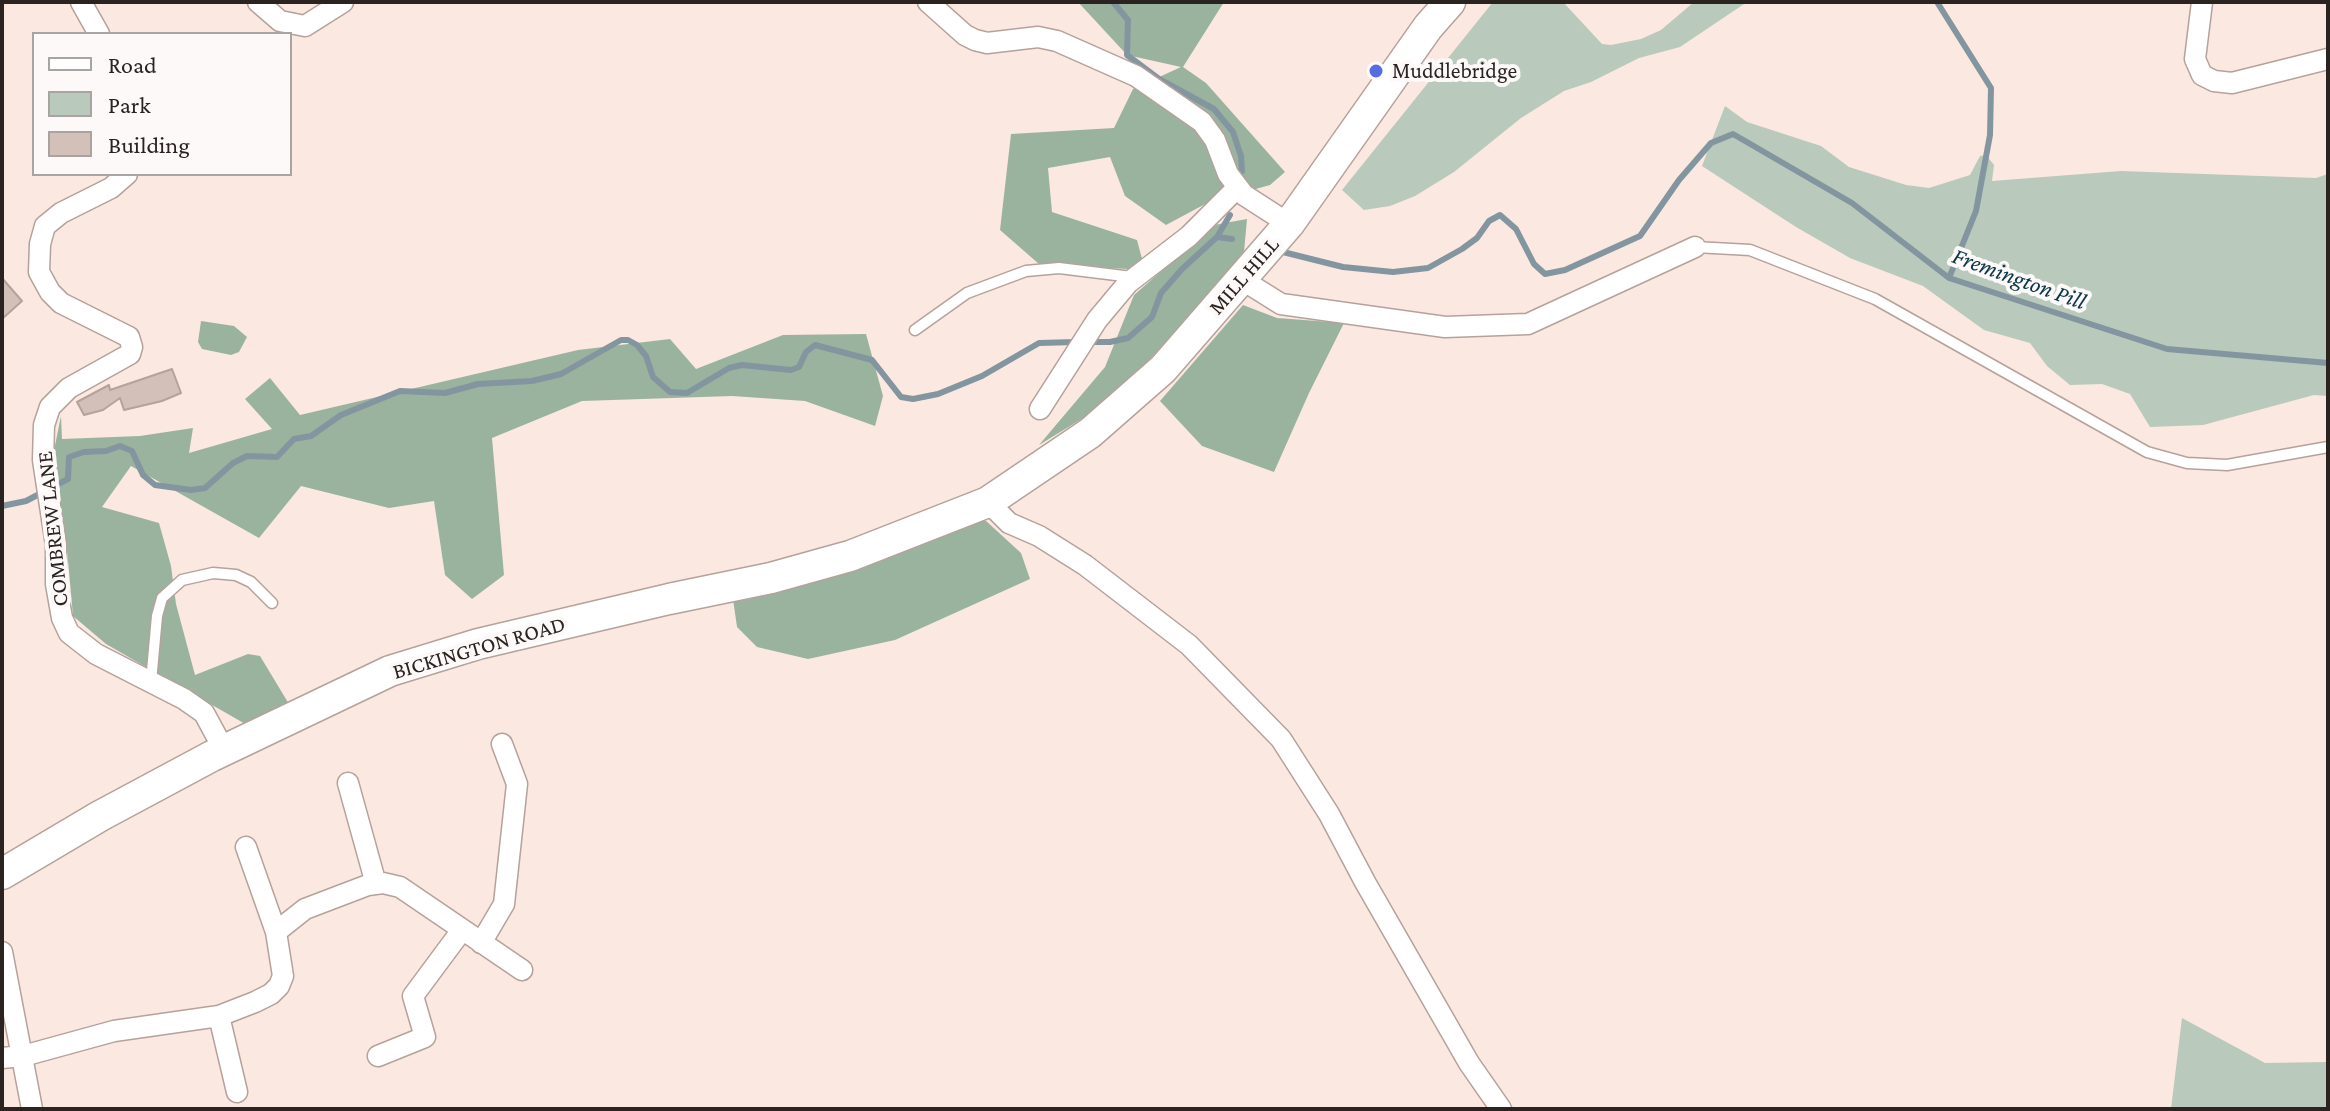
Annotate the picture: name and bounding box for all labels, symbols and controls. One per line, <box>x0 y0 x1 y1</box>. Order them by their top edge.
legend <box>32 32 292 176</box>
text: Road <box>108 51 157 78</box>
place label: Muddlebridge <box>1392 58 1517 84</box>
marker: Muddlebridge <box>1367 62 1385 80</box>
text: Park <box>108 91 151 118</box>
text: Building <box>108 131 190 158</box>
street label: MILL HILL <box>1203 232 1285 320</box>
water label: Fremington Pill <box>1948 242 2090 316</box>
street label: COMBREW LANE <box>32 450 74 608</box>
street label: BICKINGTON ROAD <box>390 611 568 685</box>

